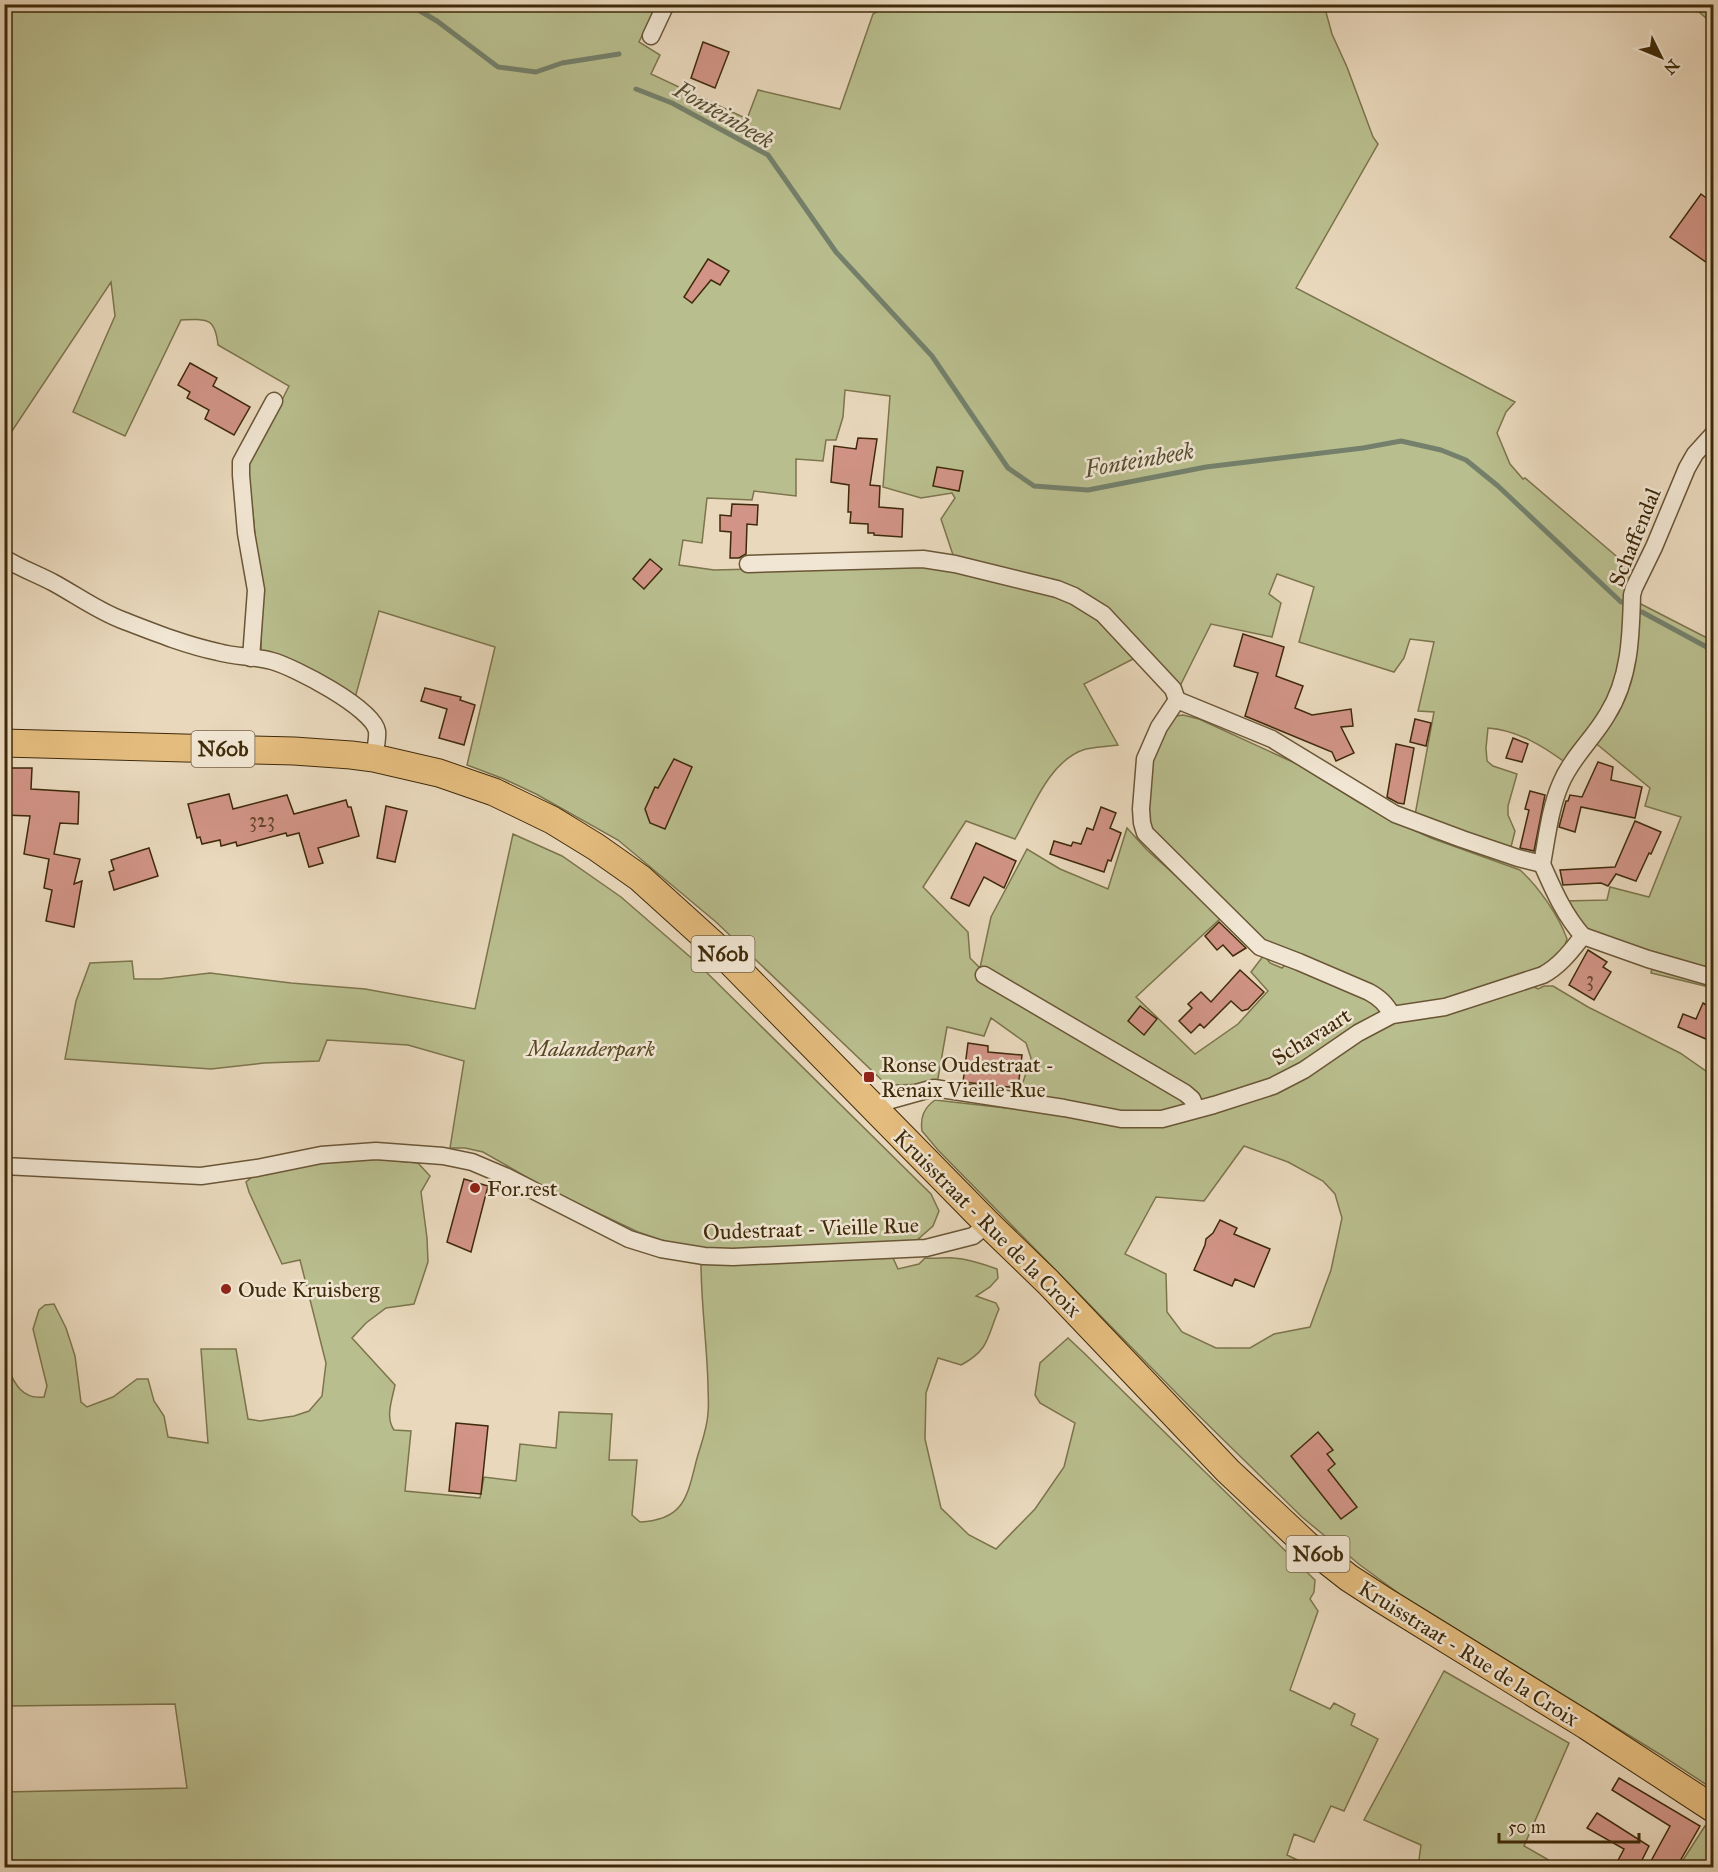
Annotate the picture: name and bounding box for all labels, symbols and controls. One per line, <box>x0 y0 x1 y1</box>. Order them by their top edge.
north arrow <box>1631 27 1691 87</box>
text: N <box>1660 55 1683 79</box>
water label: Fonteinbeek <box>668 74 780 156</box>
water label: Fonteinbeek <box>1081 436 1197 485</box>
street label: Schaffendal <box>1602 484 1666 590</box>
road number: N60b <box>192 731 254 767</box>
house number: 323 <box>249 808 275 832</box>
road number: N60b <box>692 936 754 972</box>
house number: 3 <box>1586 967 1594 991</box>
street label: Schavaart <box>1267 1001 1356 1071</box>
park label: Malanderpark <box>525 1035 655 1062</box>
place label: Ronse Oudestraat - Renaix Vieille Rue <box>881 1051 1054 1103</box>
marker: Ronse Oudestraat - Renaix Vieille Rue <box>862 1070 876 1084</box>
street label: Kruisstraat - Rue de la Croix <box>888 1124 1087 1323</box>
place label: For.rest <box>487 1175 558 1202</box>
marker: For.rest <box>468 1181 482 1195</box>
street label: Oudestraat - Vieille Rue <box>703 1211 919 1246</box>
place label: Oude Kruisberg <box>238 1276 380 1303</box>
marker: Oude Kruisberg <box>219 1282 233 1296</box>
road number: N60b <box>1286 1536 1350 1572</box>
street label: Kruisstraat - Rue de la Croix <box>1354 1574 1584 1732</box>
scale bar <box>1499 1806 1638 1844</box>
text: 50 m <box>1508 1816 1546 1838</box>

